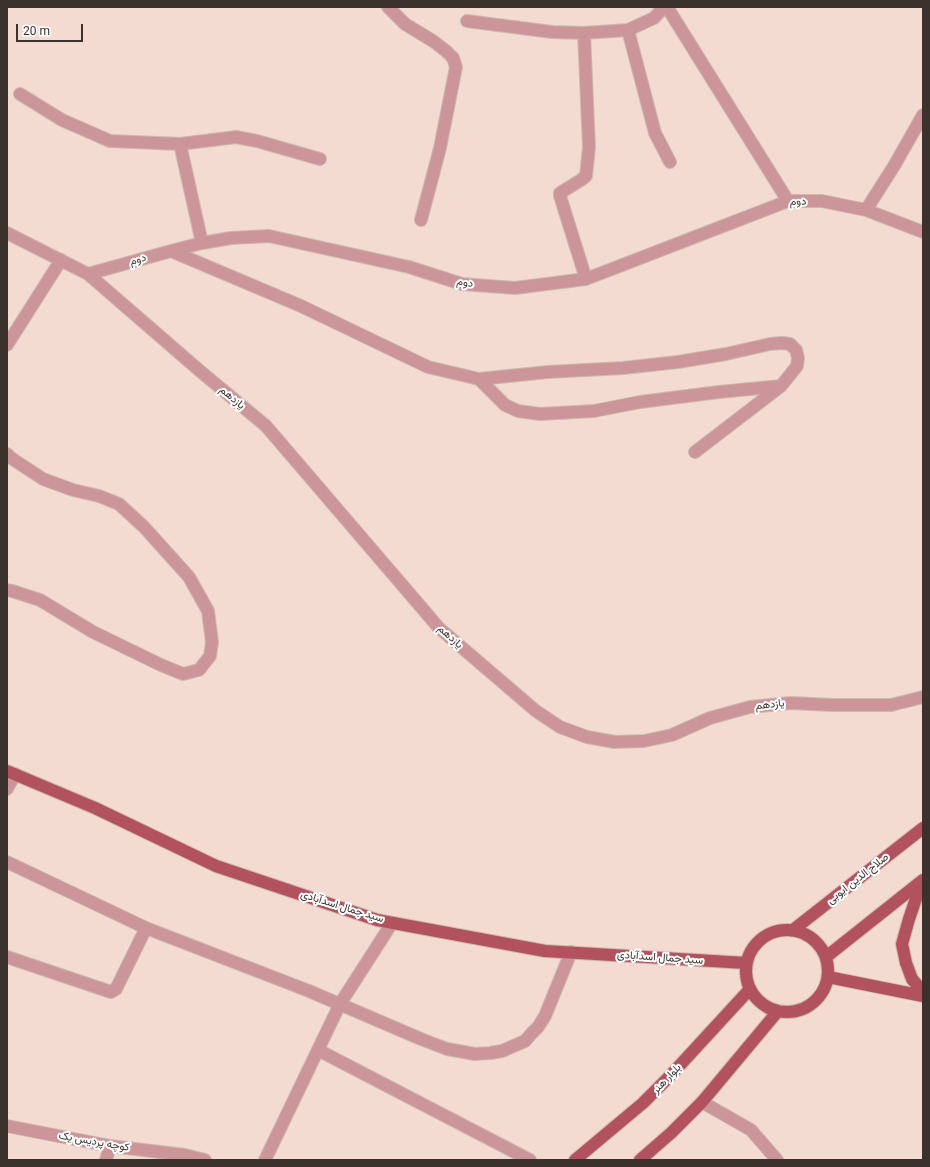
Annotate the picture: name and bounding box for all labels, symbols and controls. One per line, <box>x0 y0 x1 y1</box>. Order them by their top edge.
scale bar <box>18 16 85 42</box>
text: 20 m <box>23 24 50 38</box>
street label: دوم <box>789 195 807 209</box>
street label: دوم <box>128 251 148 269</box>
street label: دوم <box>456 275 474 291</box>
street label: یازدهم <box>217 384 247 412</box>
street label: یازدهم <box>435 622 465 652</box>
street label: یازدهم <box>755 697 785 713</box>
street label: صلاح الدین ایوبی <box>824 851 892 907</box>
street label: سید جمال اسدآبادی <box>299 888 385 926</box>
street label: سید جمال اسدآبادی <box>616 948 704 968</box>
street label: بلوار هنر <box>650 1061 684 1097</box>
street label: کوچه پردیس یک <box>58 1129 130 1155</box>

